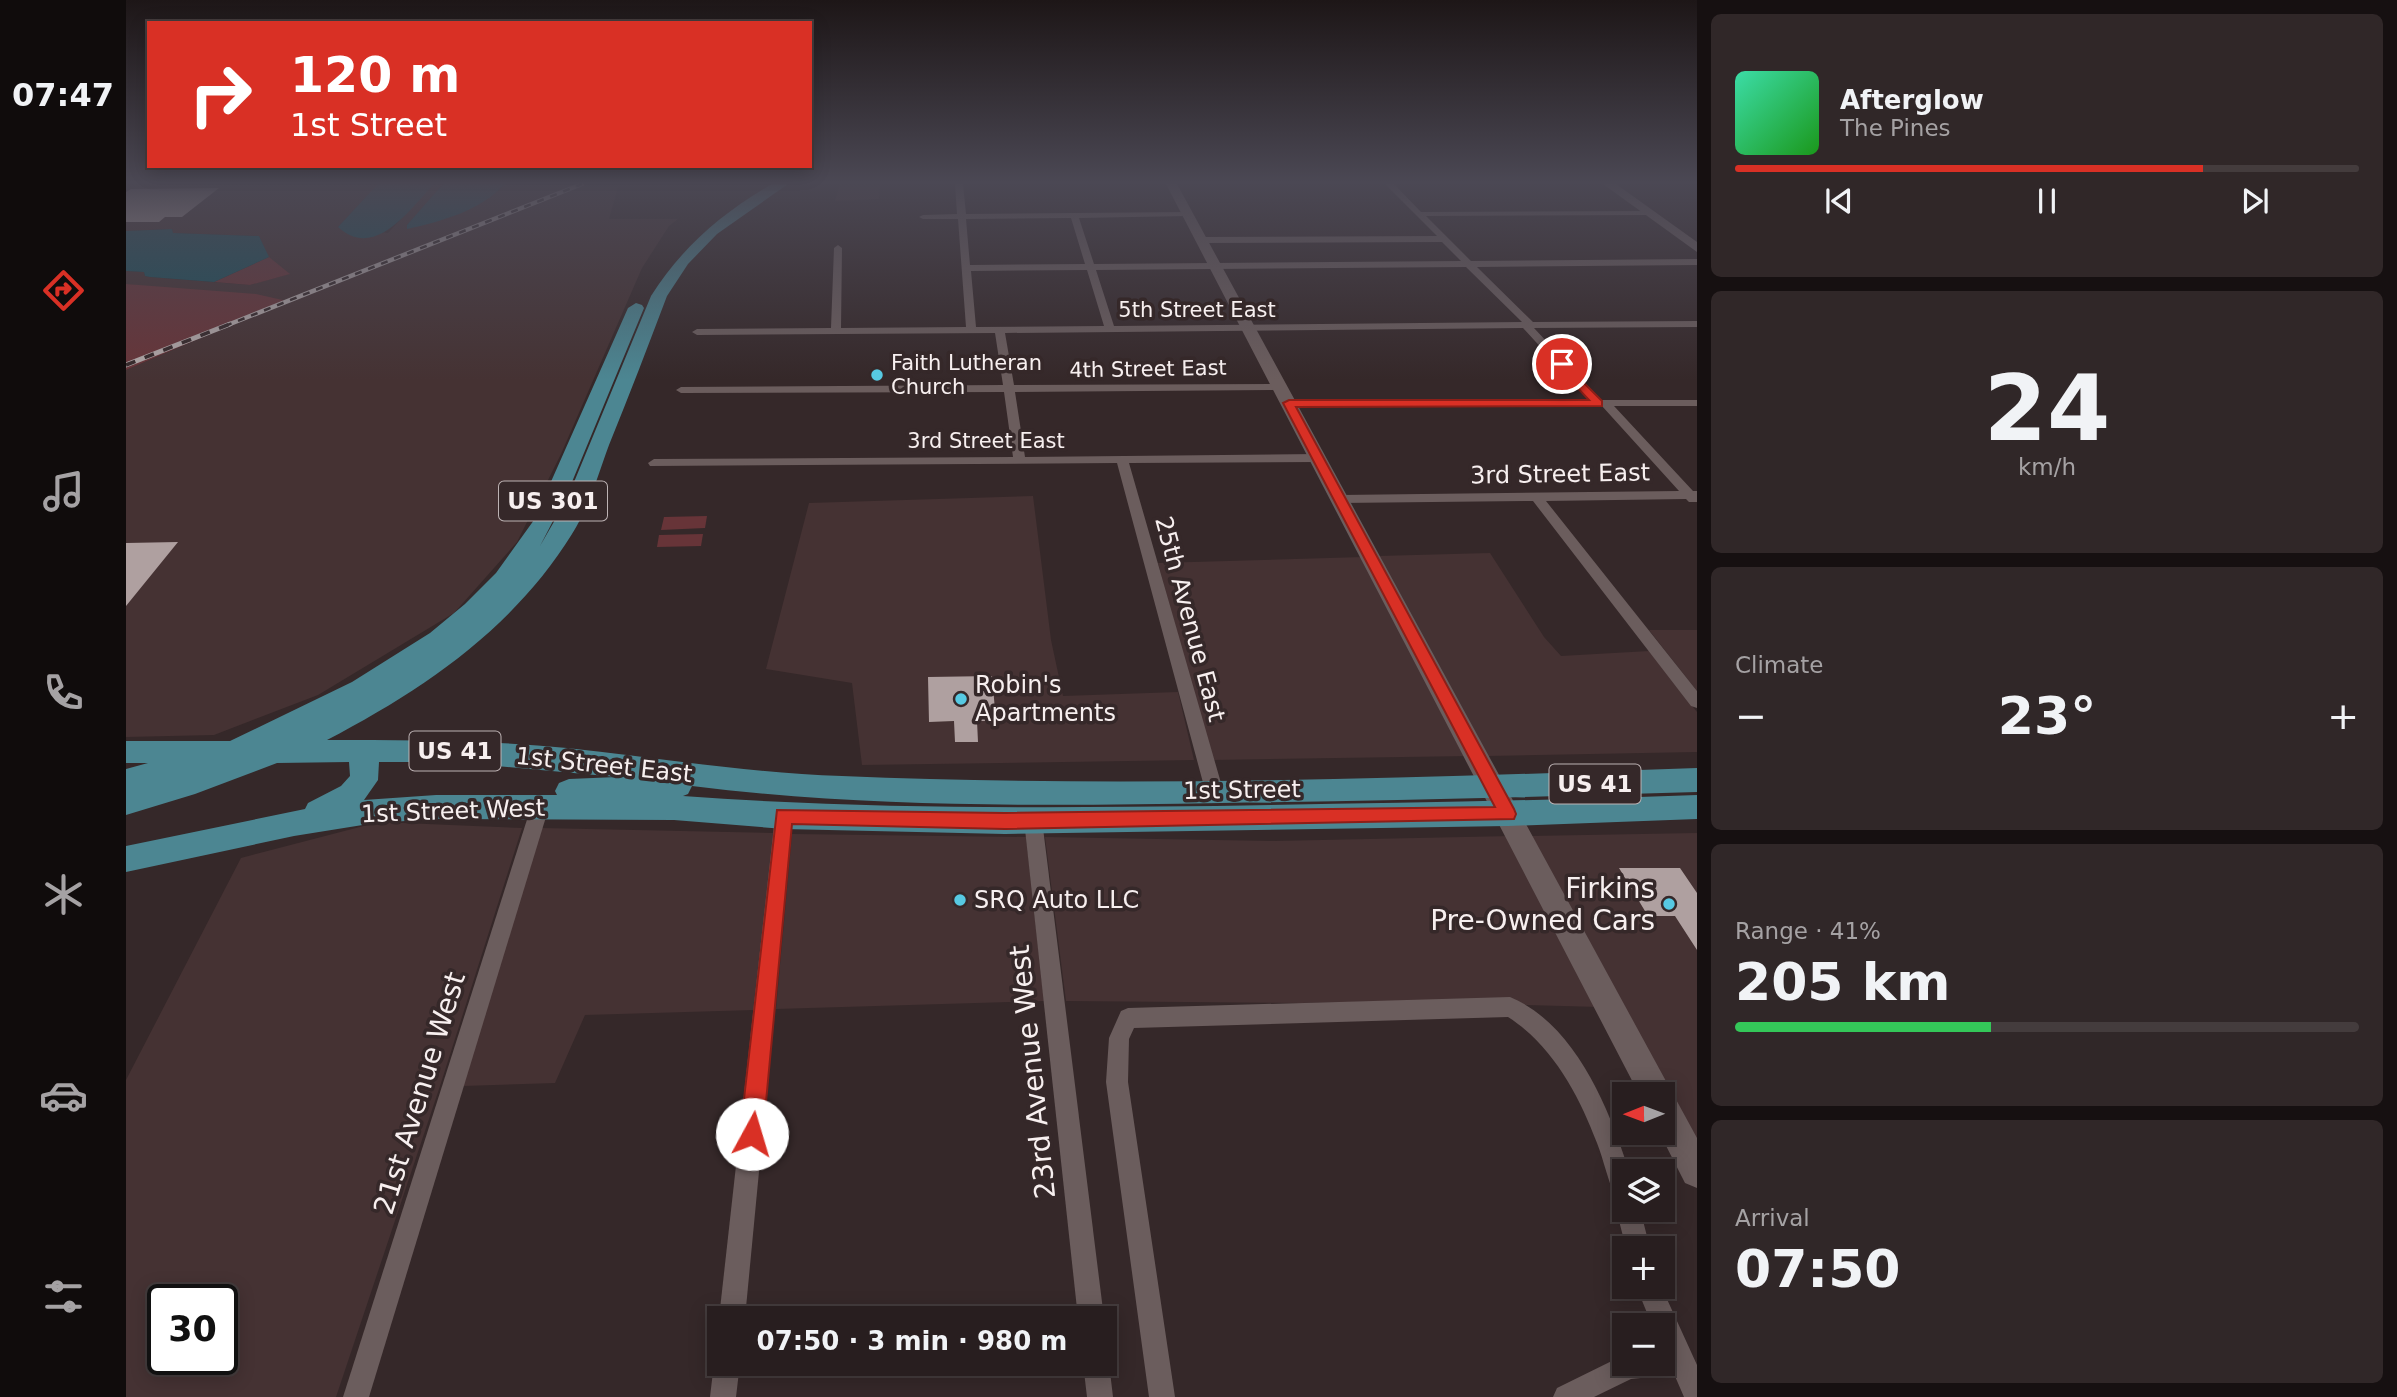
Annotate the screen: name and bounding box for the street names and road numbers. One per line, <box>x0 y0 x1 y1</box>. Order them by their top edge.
street label: 5th Street East <box>1118 298 1276 322</box>
street label: 4th Street East <box>1069 356 1227 382</box>
street label: 3rd Street East <box>907 429 1065 453</box>
street label: 3rd Street East <box>1470 458 1650 490</box>
road number: US 301 <box>499 481 607 520</box>
street label: 25th Avenue East <box>1149 513 1231 725</box>
road number: US 41 <box>410 732 500 771</box>
street label: 1st Street East <box>514 742 694 788</box>
road number: US 41 <box>1550 764 1640 804</box>
street label: 1st Street <box>1183 775 1301 805</box>
street label: 1st Street West <box>360 794 546 828</box>
street label: 23rd Avenue West <box>1003 943 1062 1201</box>
street label: 21st Avenue West <box>367 968 472 1218</box>

